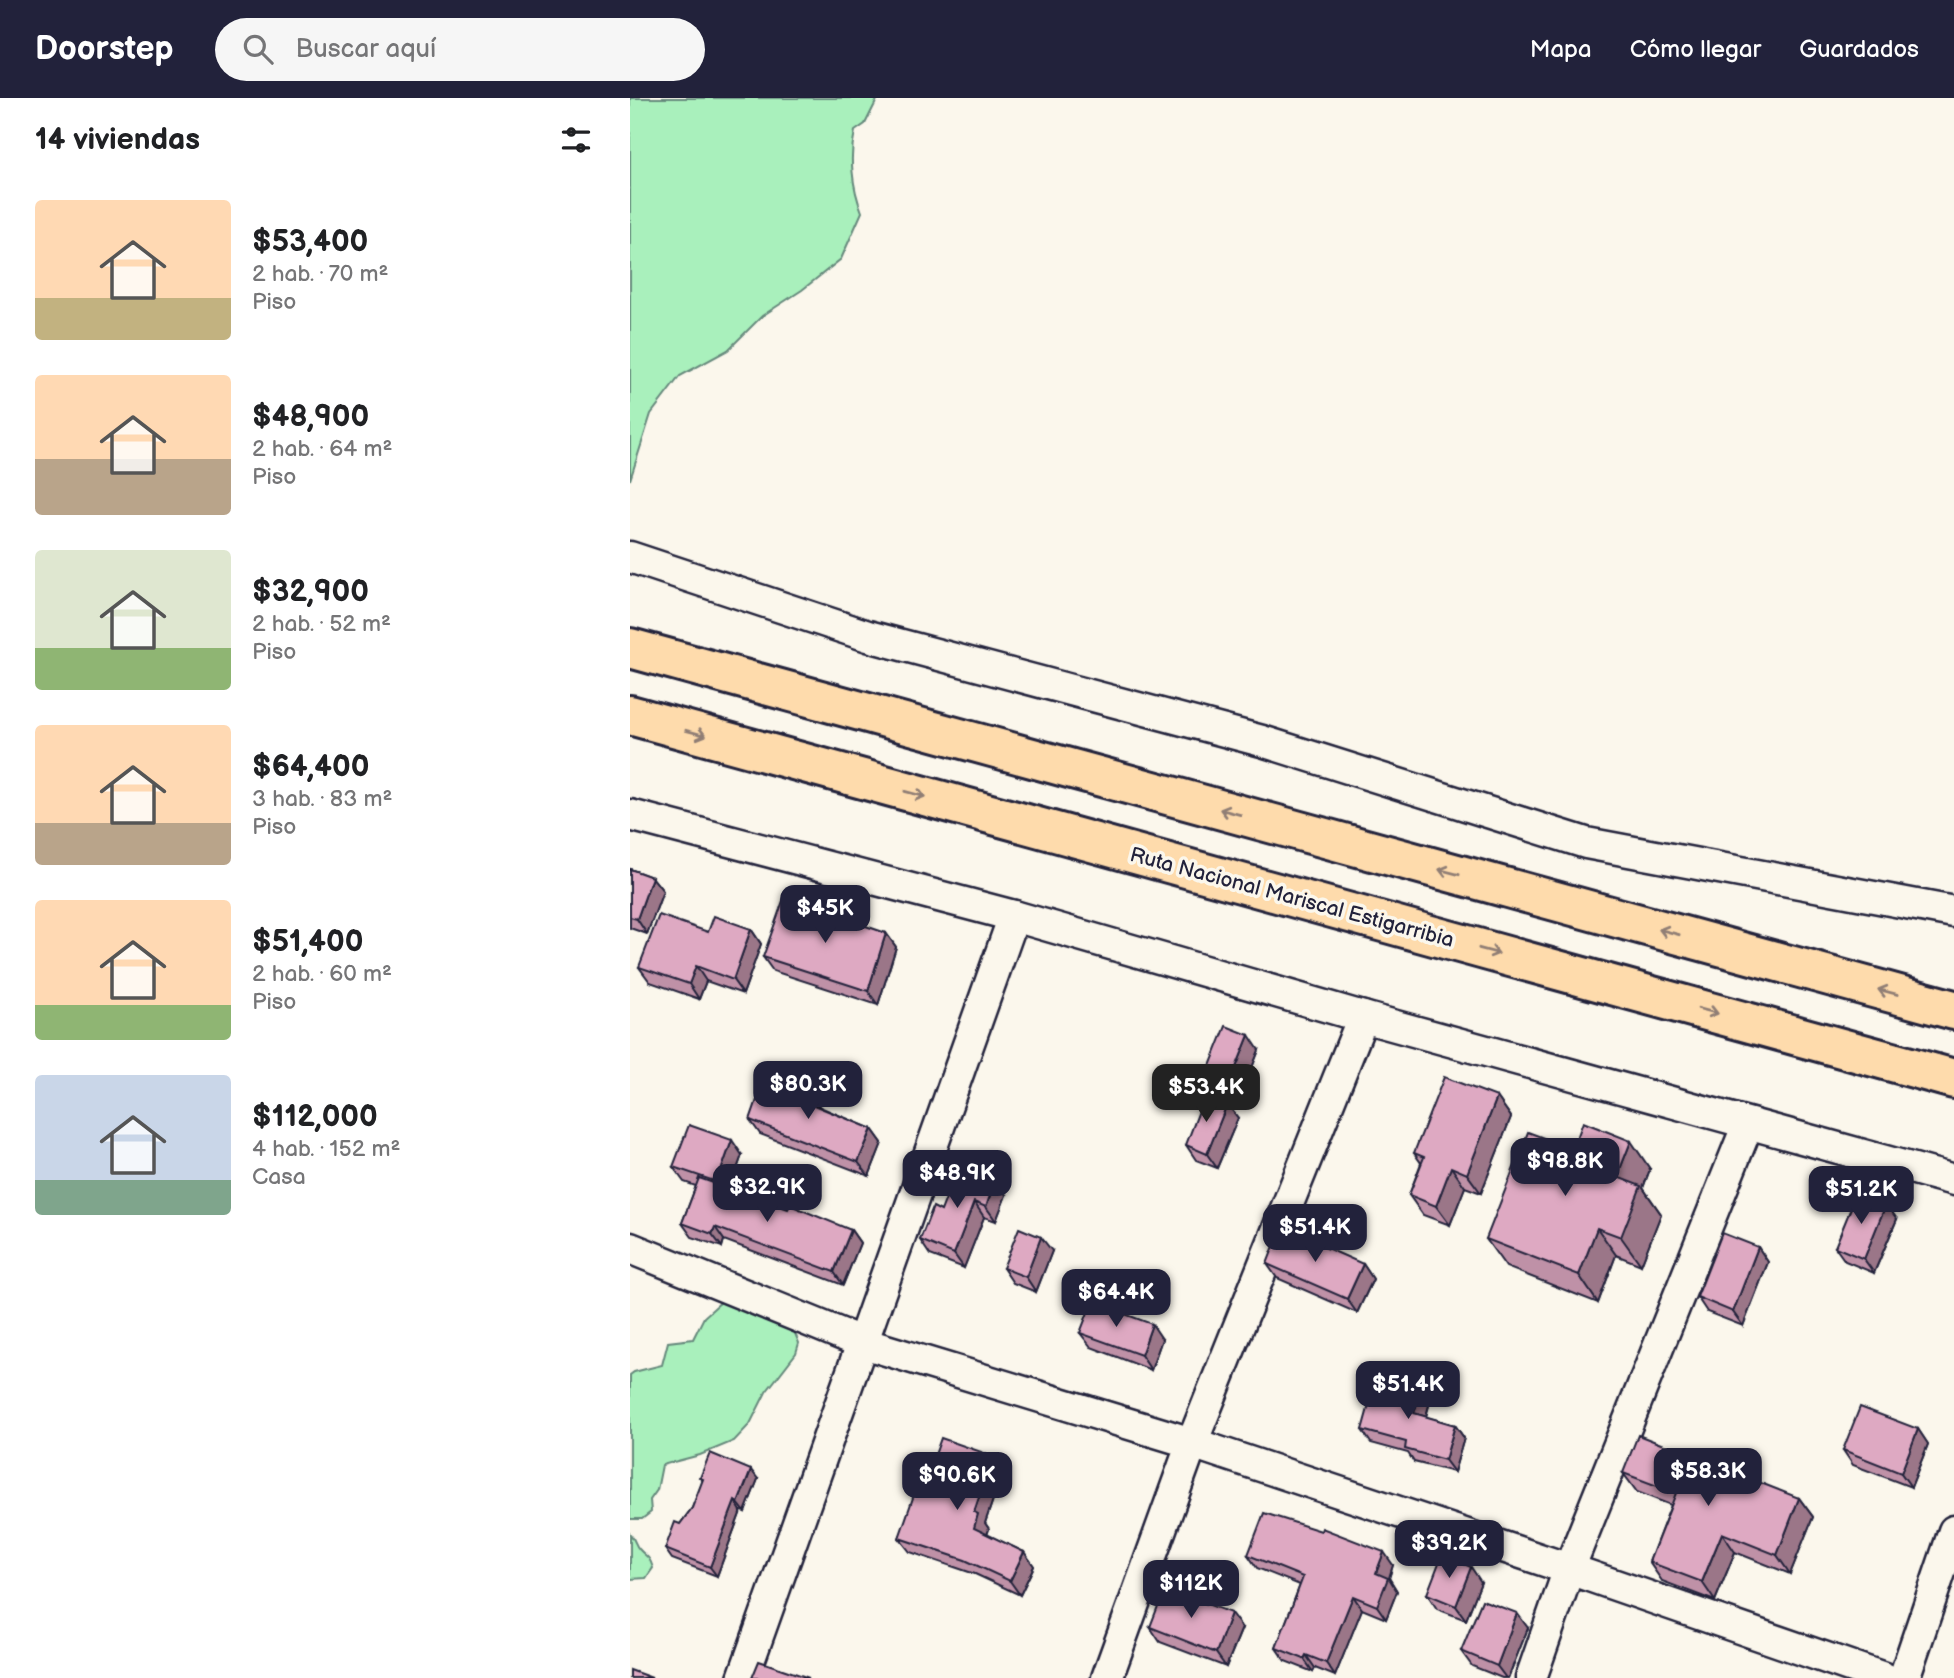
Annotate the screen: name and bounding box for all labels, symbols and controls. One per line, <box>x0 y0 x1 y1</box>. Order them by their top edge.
search box <box>215 18 705 81</box>
text: Doorstep <box>35 29 173 69</box>
icon: search <box>239 30 277 68</box>
text: Buscar aquí <box>295 34 436 65</box>
text: Mapa <box>1530 35 1592 64</box>
text: Cómo llegar <box>1630 35 1761 64</box>
text: Guardados <box>1799 35 1919 64</box>
icon: filters <box>557 121 595 159</box>
text: 14 viviendas <box>35 122 200 158</box>
text: $53,400 <box>252 224 368 260</box>
icon: home <box>91 228 175 312</box>
text: 2 hab. · 70 m² <box>252 260 389 288</box>
text: Piso <box>252 288 296 316</box>
text: $48,900 <box>252 399 369 435</box>
icon: home <box>91 403 175 487</box>
text: 2 hab. · 64 m² <box>252 435 392 463</box>
text: Piso <box>252 463 296 491</box>
text: $32,900 <box>252 574 369 610</box>
icon: home <box>91 578 175 662</box>
text: 2 hab. · 52 m² <box>252 610 391 638</box>
text: Piso <box>252 638 296 666</box>
one-way arrow <box>685 728 707 741</box>
text: $64,400 <box>252 749 369 785</box>
icon: home <box>91 753 175 837</box>
text: 3 hab. · 83 m² <box>252 785 392 813</box>
one-way arrow <box>904 788 926 801</box>
one-way arrow <box>1219 805 1242 818</box>
text: Piso <box>252 813 296 841</box>
street label: Ruta Nacional Mariscal Estigarribia <box>1127 842 1457 953</box>
one-way arrow <box>1438 865 1461 878</box>
pin: $45K <box>784 886 866 945</box>
text: $45K <box>796 894 854 922</box>
text: $51,400 <box>252 924 363 960</box>
one-way arrow <box>1658 925 1681 938</box>
icon: home <box>91 928 175 1012</box>
one-way arrow <box>1477 945 1500 958</box>
text: 2 hab. · 60 m² <box>252 960 392 988</box>
one-way arrow <box>1877 985 1900 998</box>
text: Piso <box>252 988 296 1016</box>
one-way arrow <box>1697 1006 1719 1019</box>
pin: $80.3K <box>751 1062 865 1121</box>
pin: $53.4K <box>1149 1065 1263 1124</box>
text: $80.3K <box>769 1070 847 1098</box>
text: $53.4K <box>1168 1073 1244 1101</box>
text: $112,000 <box>252 1099 378 1135</box>
icon: home <box>91 1103 175 1187</box>
text: 4 hab. · 152 m² <box>252 1135 400 1163</box>
pin: $98.8K <box>1508 1138 1622 1198</box>
text: $98.8K <box>1527 1147 1603 1175</box>
pin: $48.9K <box>900 1150 1014 1210</box>
text: $48.9K <box>919 1159 995 1187</box>
text: Casa <box>252 1163 306 1191</box>
pin: $32.9K <box>710 1164 824 1224</box>
pin: $51.2K <box>1804 1166 1918 1226</box>
text: $32.9K <box>729 1173 805 1201</box>
text: $51.2K <box>1825 1175 1897 1203</box>
pin: $51.4K <box>1258 1204 1372 1264</box>
text: $51.4K <box>1279 1213 1351 1241</box>
pin: $64.4K <box>1059 1270 1173 1329</box>
text: $64.4K <box>1078 1278 1154 1306</box>
pin: $51.4K <box>1351 1362 1465 1421</box>
text: $51.4K <box>1372 1370 1444 1398</box>
pin: $58.3K <box>1651 1448 1765 1508</box>
pin: $90.6K <box>900 1452 1014 1512</box>
text: $58.3K <box>1670 1457 1746 1485</box>
text: $90.6K <box>918 1461 996 1489</box>
pin: $39.2K <box>1392 1520 1506 1580</box>
text: $39.2K <box>1411 1529 1487 1557</box>
pin: $112K <box>1142 1560 1240 1620</box>
text: $112K <box>1159 1569 1223 1597</box>

